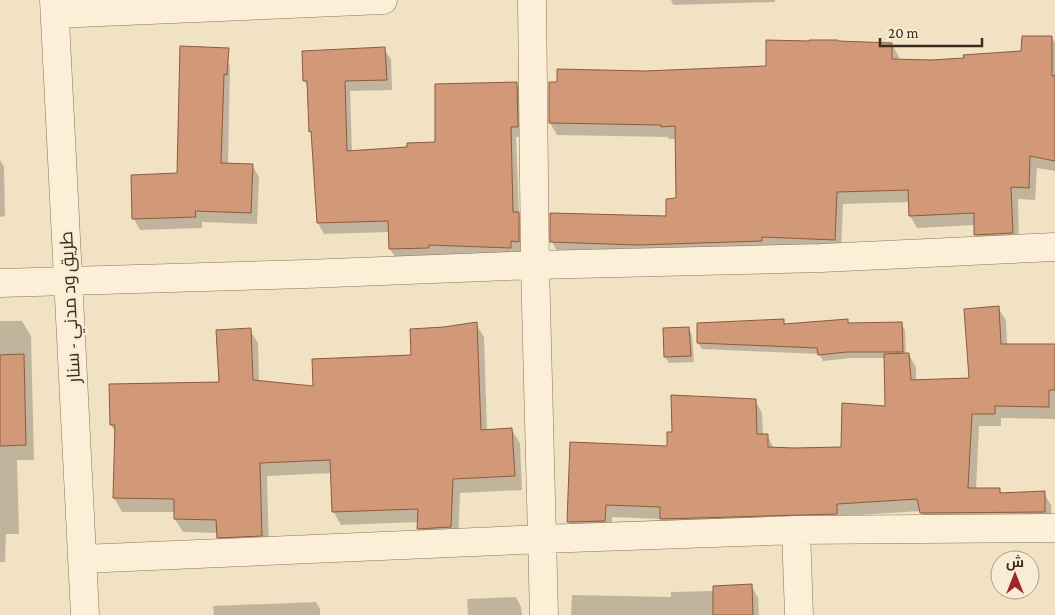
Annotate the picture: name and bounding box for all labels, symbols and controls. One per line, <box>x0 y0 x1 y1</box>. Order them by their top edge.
scale bar <box>880 15 982 47</box>
text: 20 m <box>888 25 919 41</box>
street label: طريق ود مدني - سنار <box>56 230 88 384</box>
north arrow <box>990 550 1040 600</box>
text: ش <box>1006 554 1024 571</box>

